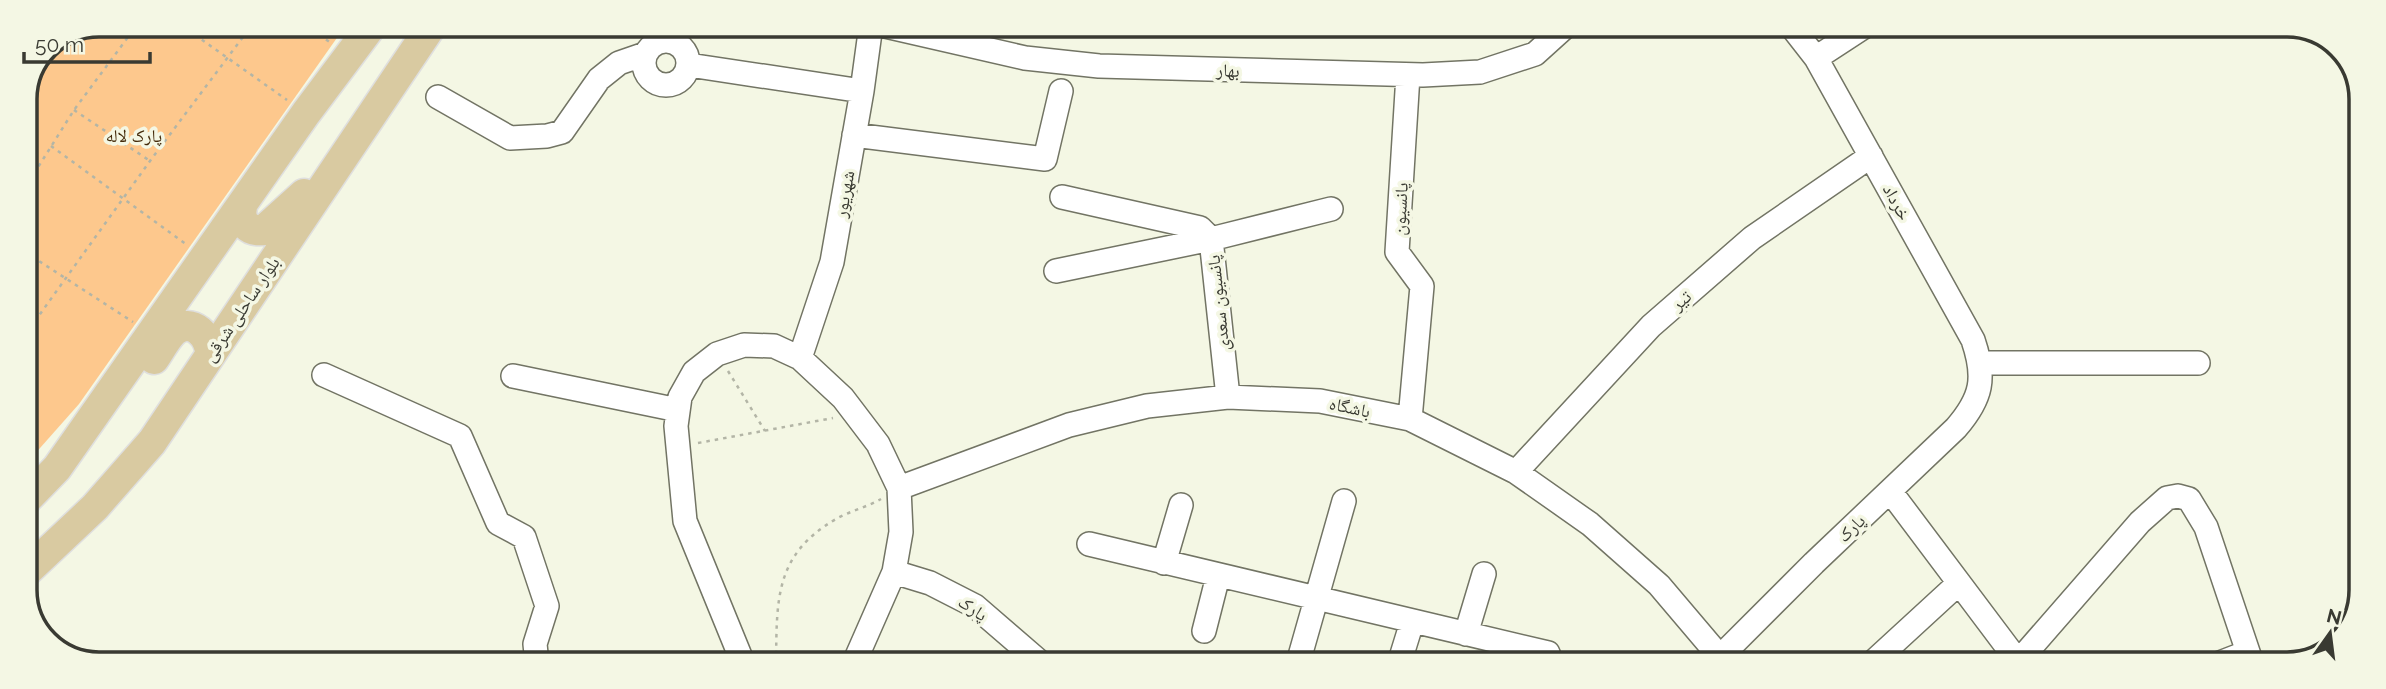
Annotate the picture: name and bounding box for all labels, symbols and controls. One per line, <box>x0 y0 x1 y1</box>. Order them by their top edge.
scale bar <box>24 21 150 65</box>
text: 50 m <box>35 32 84 57</box>
street label: بهار <box>1215 59 1240 81</box>
park label: پارک لاله <box>106 125 162 147</box>
street label: شهریور <box>829 169 859 220</box>
street label: خرداد <box>1879 180 1915 224</box>
street label: پانسیون <box>1388 182 1413 236</box>
street label: بلوار ساحلی شرقی <box>198 253 285 366</box>
street label: پانسیون سعدی <box>1203 254 1235 352</box>
street label: تیر <box>1666 286 1696 315</box>
street label: باشگاه <box>1327 392 1373 422</box>
street label: پارک <box>1833 510 1870 547</box>
street label: پارک <box>954 591 992 626</box>
north arrow <box>2295 598 2365 668</box>
text: N <box>2324 604 2344 629</box>

